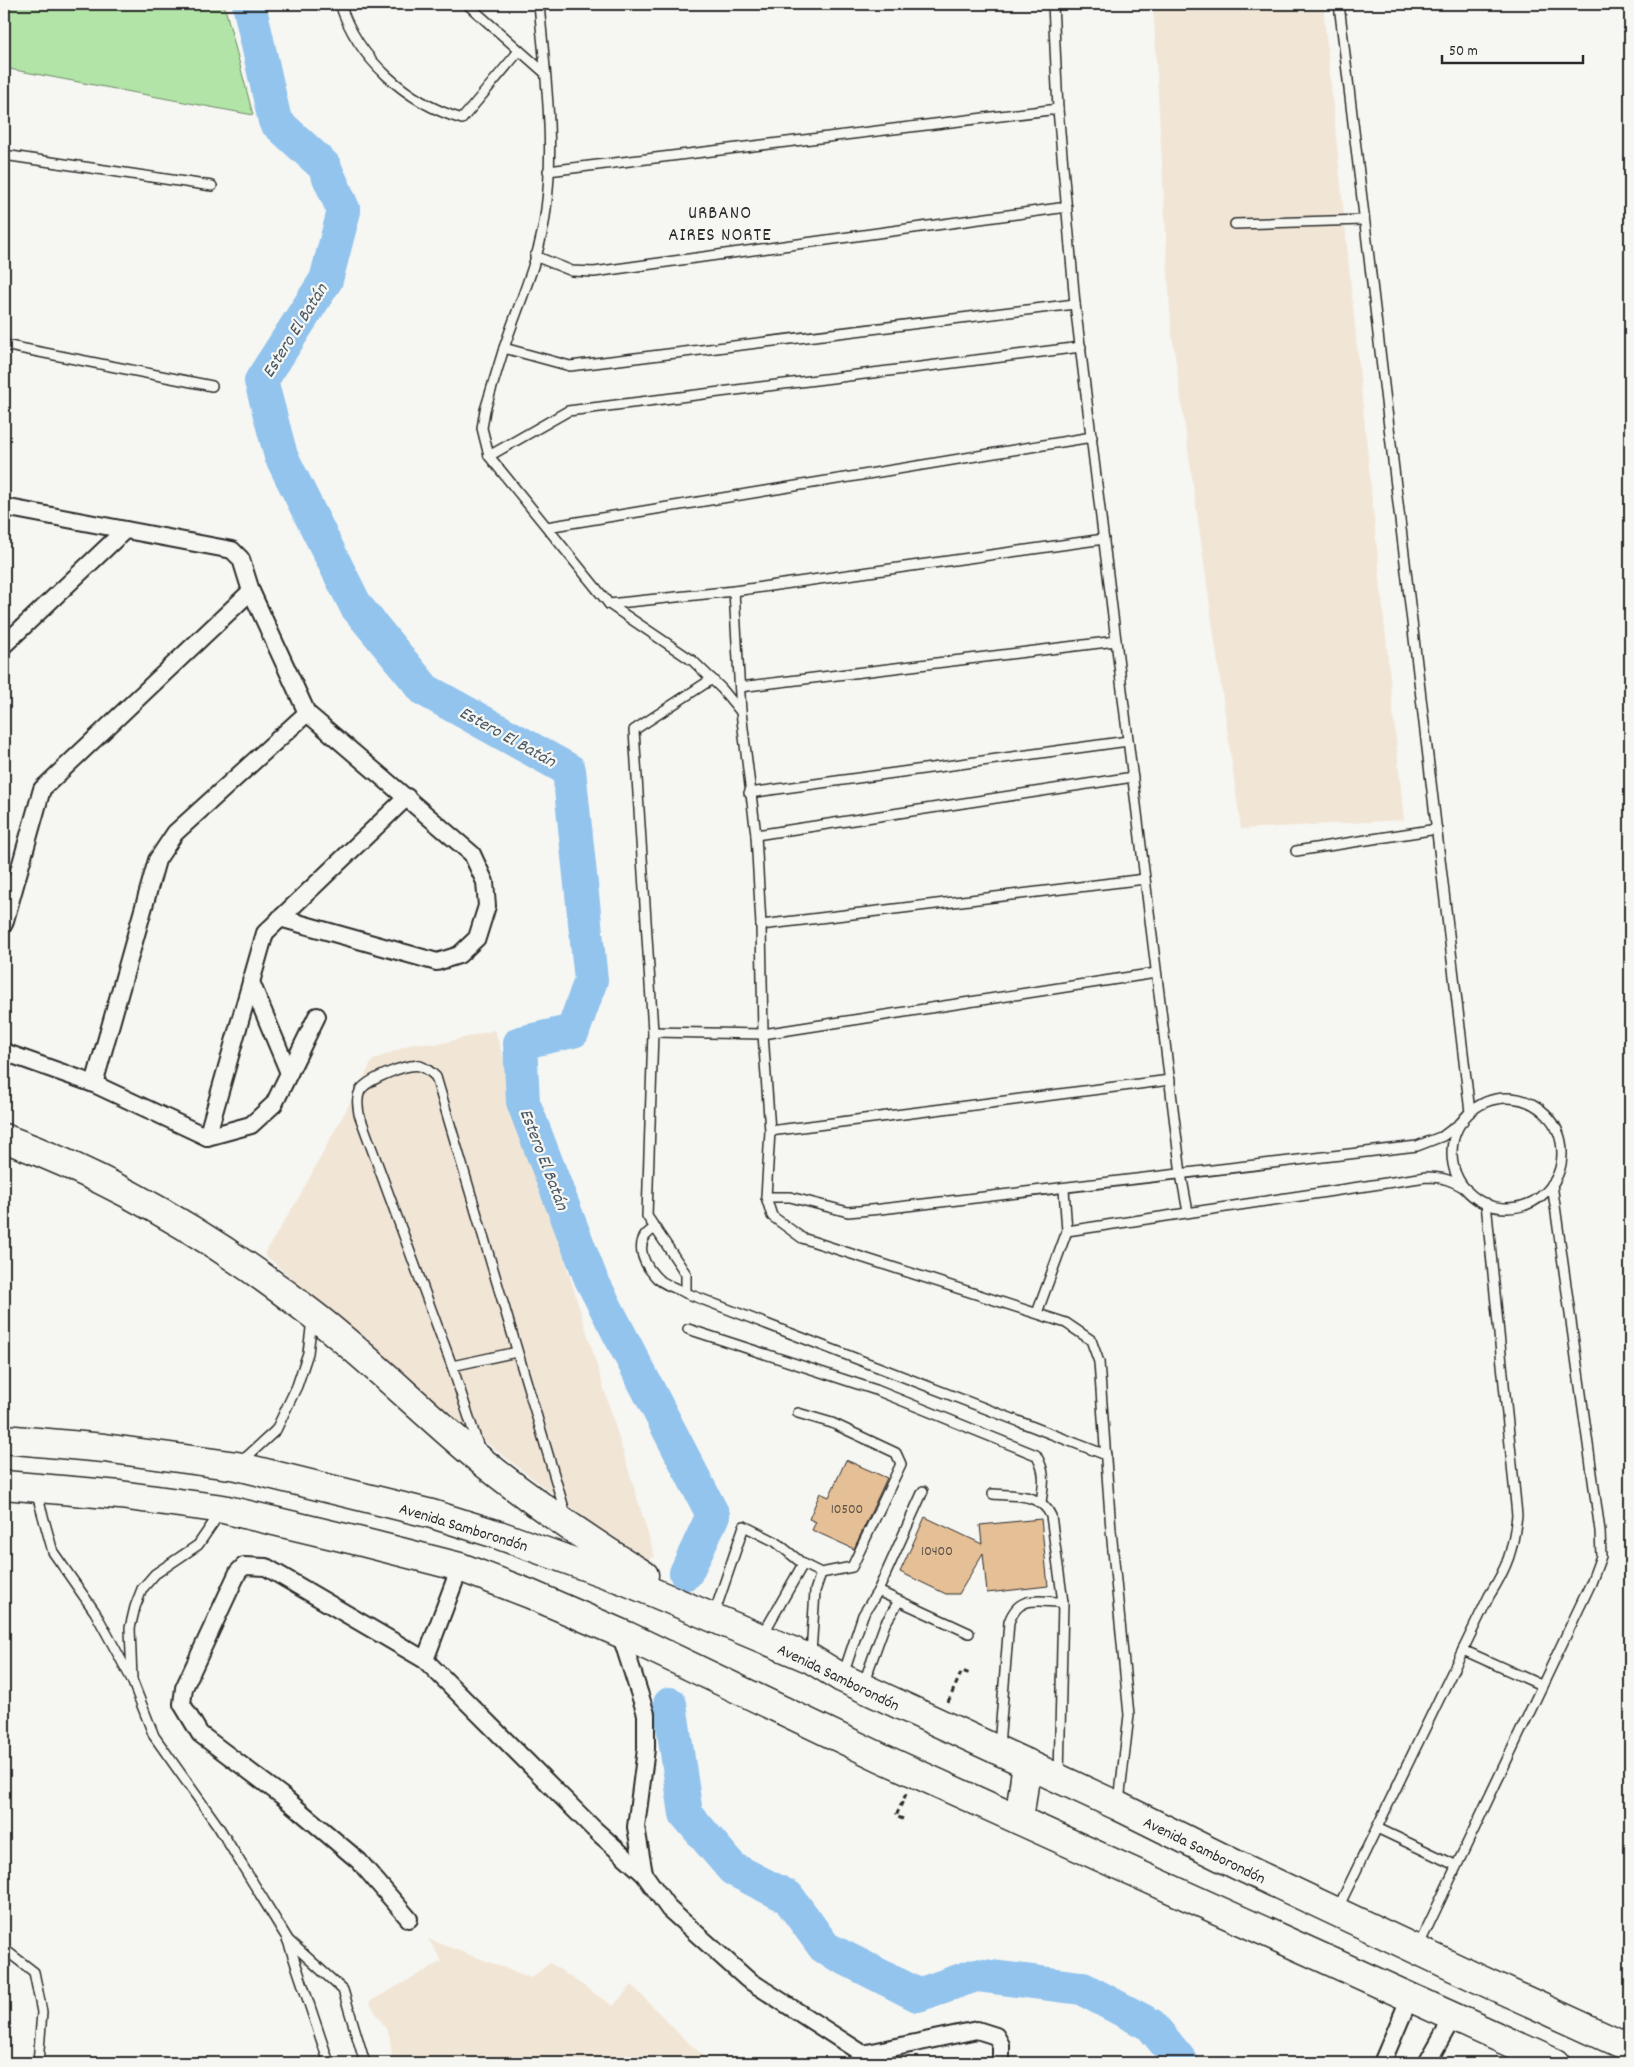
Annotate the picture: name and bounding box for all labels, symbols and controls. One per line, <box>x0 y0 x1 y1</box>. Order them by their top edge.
scale bar <box>1442 32 1583 64</box>
text: 50 m <box>1449 41 1478 63</box>
district label: URBANO AIRES NORTE <box>668 201 772 250</box>
water label: Estero El Batán <box>257 279 335 383</box>
water label: Estero El Batán <box>454 701 560 775</box>
water label: Estero El Batán <box>512 1106 574 1215</box>
street label: Avenida Samborondón <box>396 1498 530 1559</box>
house number: 10500 <box>831 1500 863 1520</box>
house number: 10400 <box>921 1542 953 1562</box>
street label: Avenida Samborondón <box>773 1639 903 1718</box>
street label: Avenida Samborondón <box>1139 1812 1269 1891</box>

